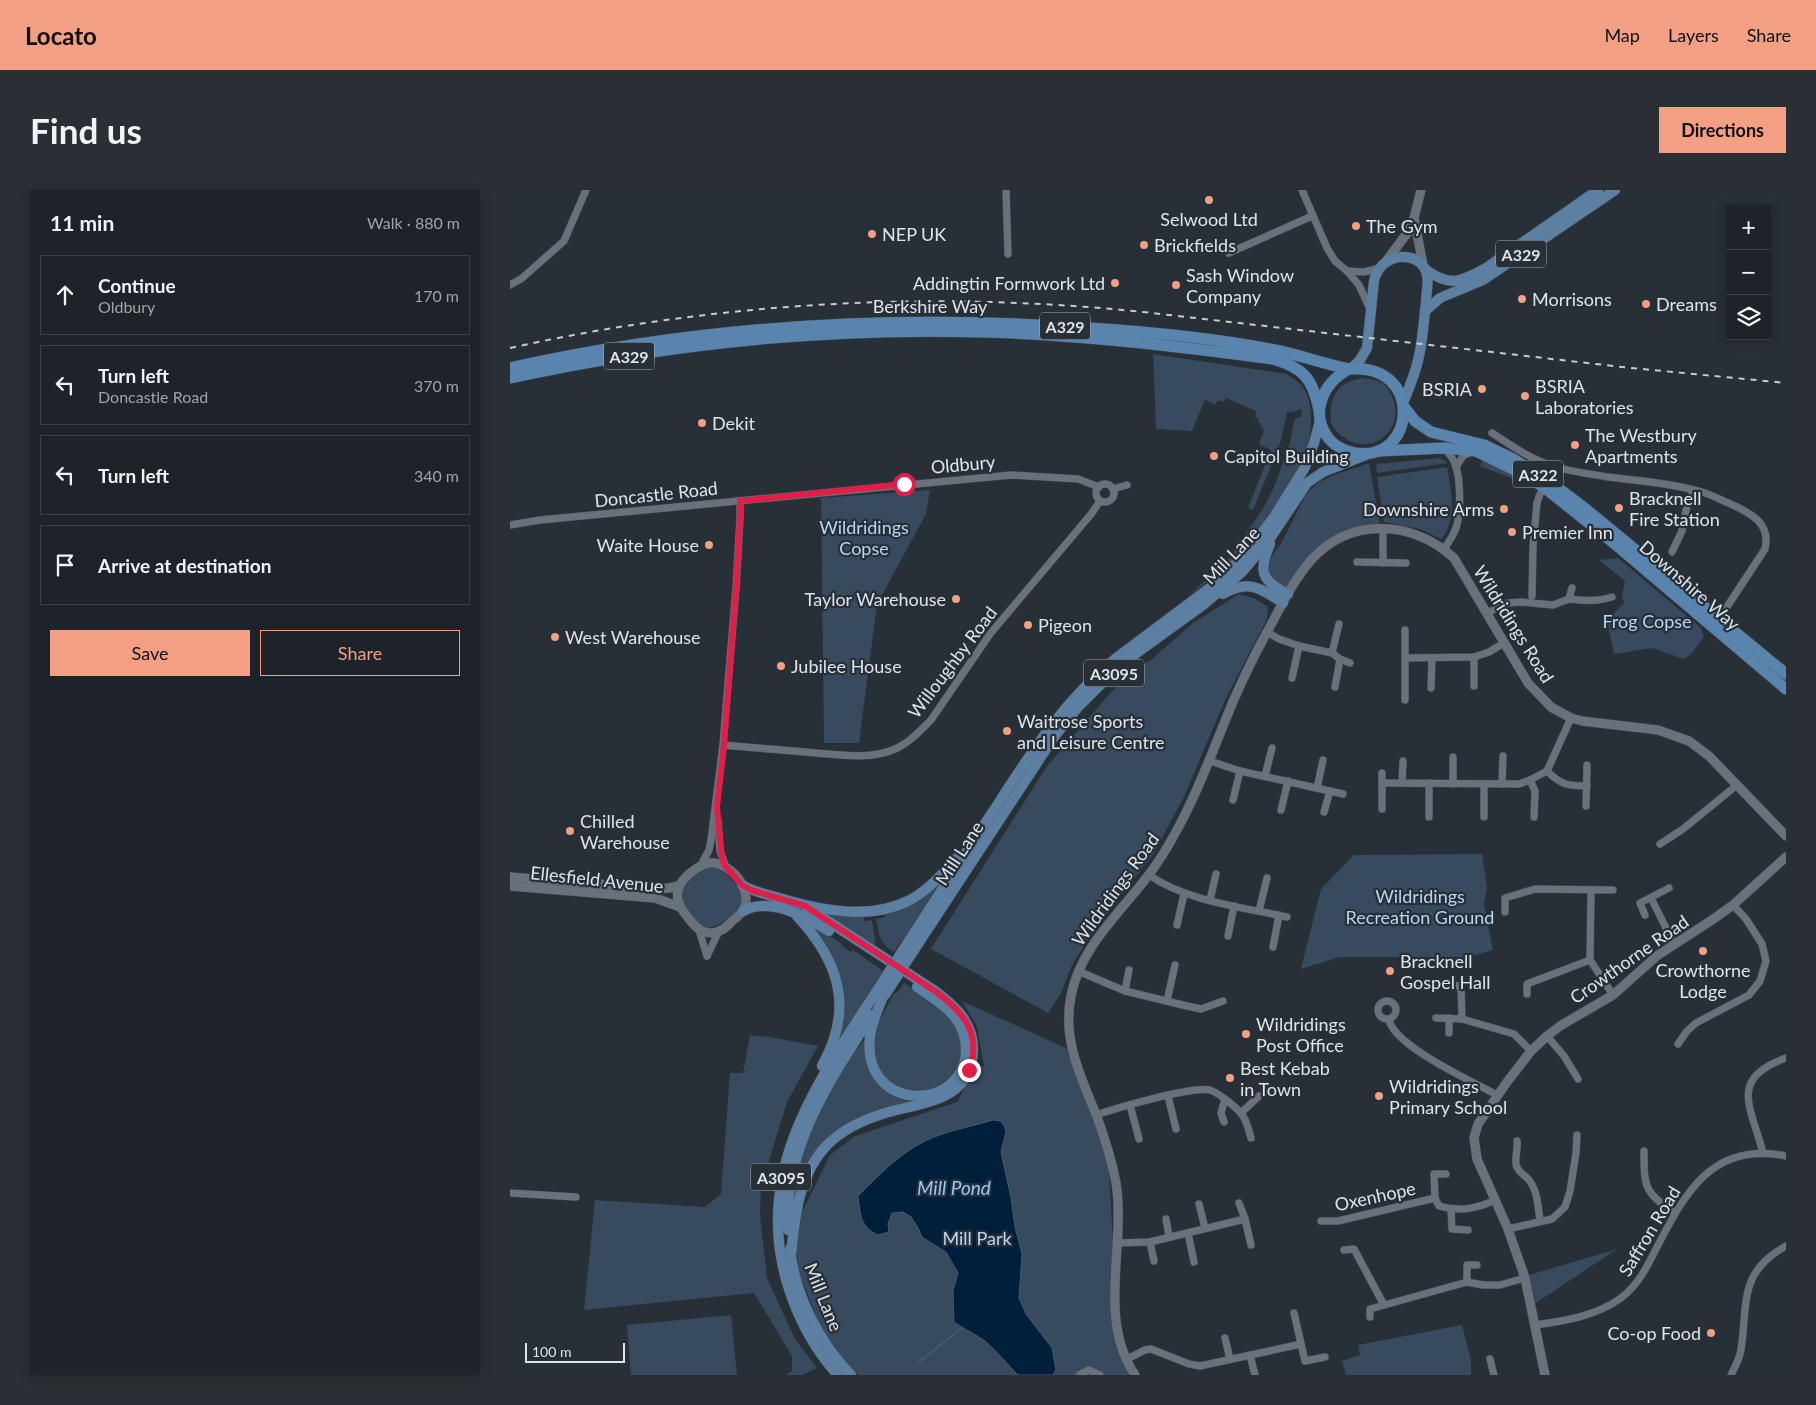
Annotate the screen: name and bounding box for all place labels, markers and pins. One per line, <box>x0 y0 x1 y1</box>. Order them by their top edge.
marker: Selwood Ltd <box>1203 194 1215 206</box>
place label: Selwood Ltd <box>1160 208 1258 230</box>
place label: The Gym <box>1366 215 1438 237</box>
marker: The Gym <box>1350 220 1362 232</box>
place label: NEP UK <box>882 223 946 245</box>
marker: NEP UK <box>866 228 878 240</box>
place label: Brickfields <box>1154 234 1236 256</box>
marker: Brickfields <box>1138 239 1150 251</box>
place label: Sash Window Company <box>1186 264 1294 307</box>
place label: Addingtin Formwork Ltd <box>913 272 1105 294</box>
marker: Addingtin Formwork Ltd <box>1109 277 1121 289</box>
marker: Sash Window Company <box>1170 279 1182 291</box>
place label: Morrisons <box>1532 288 1612 310</box>
marker: Morrisons <box>1516 293 1528 305</box>
place label: Dreams <box>1656 293 1717 315</box>
marker: Dreams <box>1640 298 1652 310</box>
place label: BSRIA Laboratories <box>1535 375 1634 418</box>
place label: BSRIA <box>1422 378 1473 400</box>
marker: BSRIA <box>1476 383 1488 395</box>
marker: BSRIA Laboratories <box>1519 390 1531 402</box>
place label: Dekit <box>712 412 756 434</box>
marker: Dekit <box>696 417 708 429</box>
place label: The Westbury Apartments <box>1585 424 1697 467</box>
marker: The Westbury Apartments <box>1569 439 1581 451</box>
place label: Capitol Building <box>1224 445 1349 467</box>
marker: Capitol Building <box>1208 450 1220 462</box>
place label: Bracknell Fire Station <box>1629 487 1720 530</box>
place label: Downshire Arms <box>1363 498 1494 520</box>
marker: Bracknell Fire Station <box>1613 502 1625 514</box>
marker: Downshire Arms <box>1498 503 1510 515</box>
place label: Premier Inn <box>1522 521 1613 543</box>
marker: Premier Inn <box>1506 526 1518 538</box>
place label: Waite House <box>597 534 699 556</box>
marker: Waite House <box>703 539 715 551</box>
place label: Taylor Warehouse <box>805 588 946 610</box>
marker: Taylor Warehouse <box>950 593 962 605</box>
place label: Pigeon <box>1038 614 1092 636</box>
marker: Pigeon <box>1022 619 1034 631</box>
place label: West Warehouse <box>565 626 701 648</box>
marker: West Warehouse <box>549 631 561 643</box>
place label: Jubilee House <box>791 655 902 677</box>
marker: Jubilee House <box>775 660 787 672</box>
place label: Waitrose Sports and Leisure Centre <box>1017 710 1165 753</box>
marker: Waitrose Sports and Leisure Centre <box>1001 725 1013 737</box>
place label: Chilled Warehouse <box>580 810 670 853</box>
marker: Chilled Warehouse <box>564 825 576 837</box>
marker: Crowthorne Lodge <box>1697 945 1709 957</box>
place label: Bracknell Gospel Hall <box>1400 950 1490 993</box>
place label: Crowthorne Lodge <box>1655 959 1751 1002</box>
marker: Bracknell Gospel Hall <box>1384 965 1396 977</box>
place label: Wildridings Post Office <box>1256 1013 1346 1056</box>
marker: Wildridings Post Office <box>1240 1028 1252 1040</box>
place label: Best Kebab in Town <box>1240 1057 1330 1100</box>
marker: Best Kebab in Town <box>1224 1072 1236 1084</box>
place label: Wildridings Primary School <box>1389 1075 1507 1118</box>
marker: Wildridings Primary School <box>1373 1090 1385 1102</box>
place label: Co-op Food <box>1607 1322 1701 1344</box>
marker: Co-op Food <box>1705 1327 1717 1339</box>

